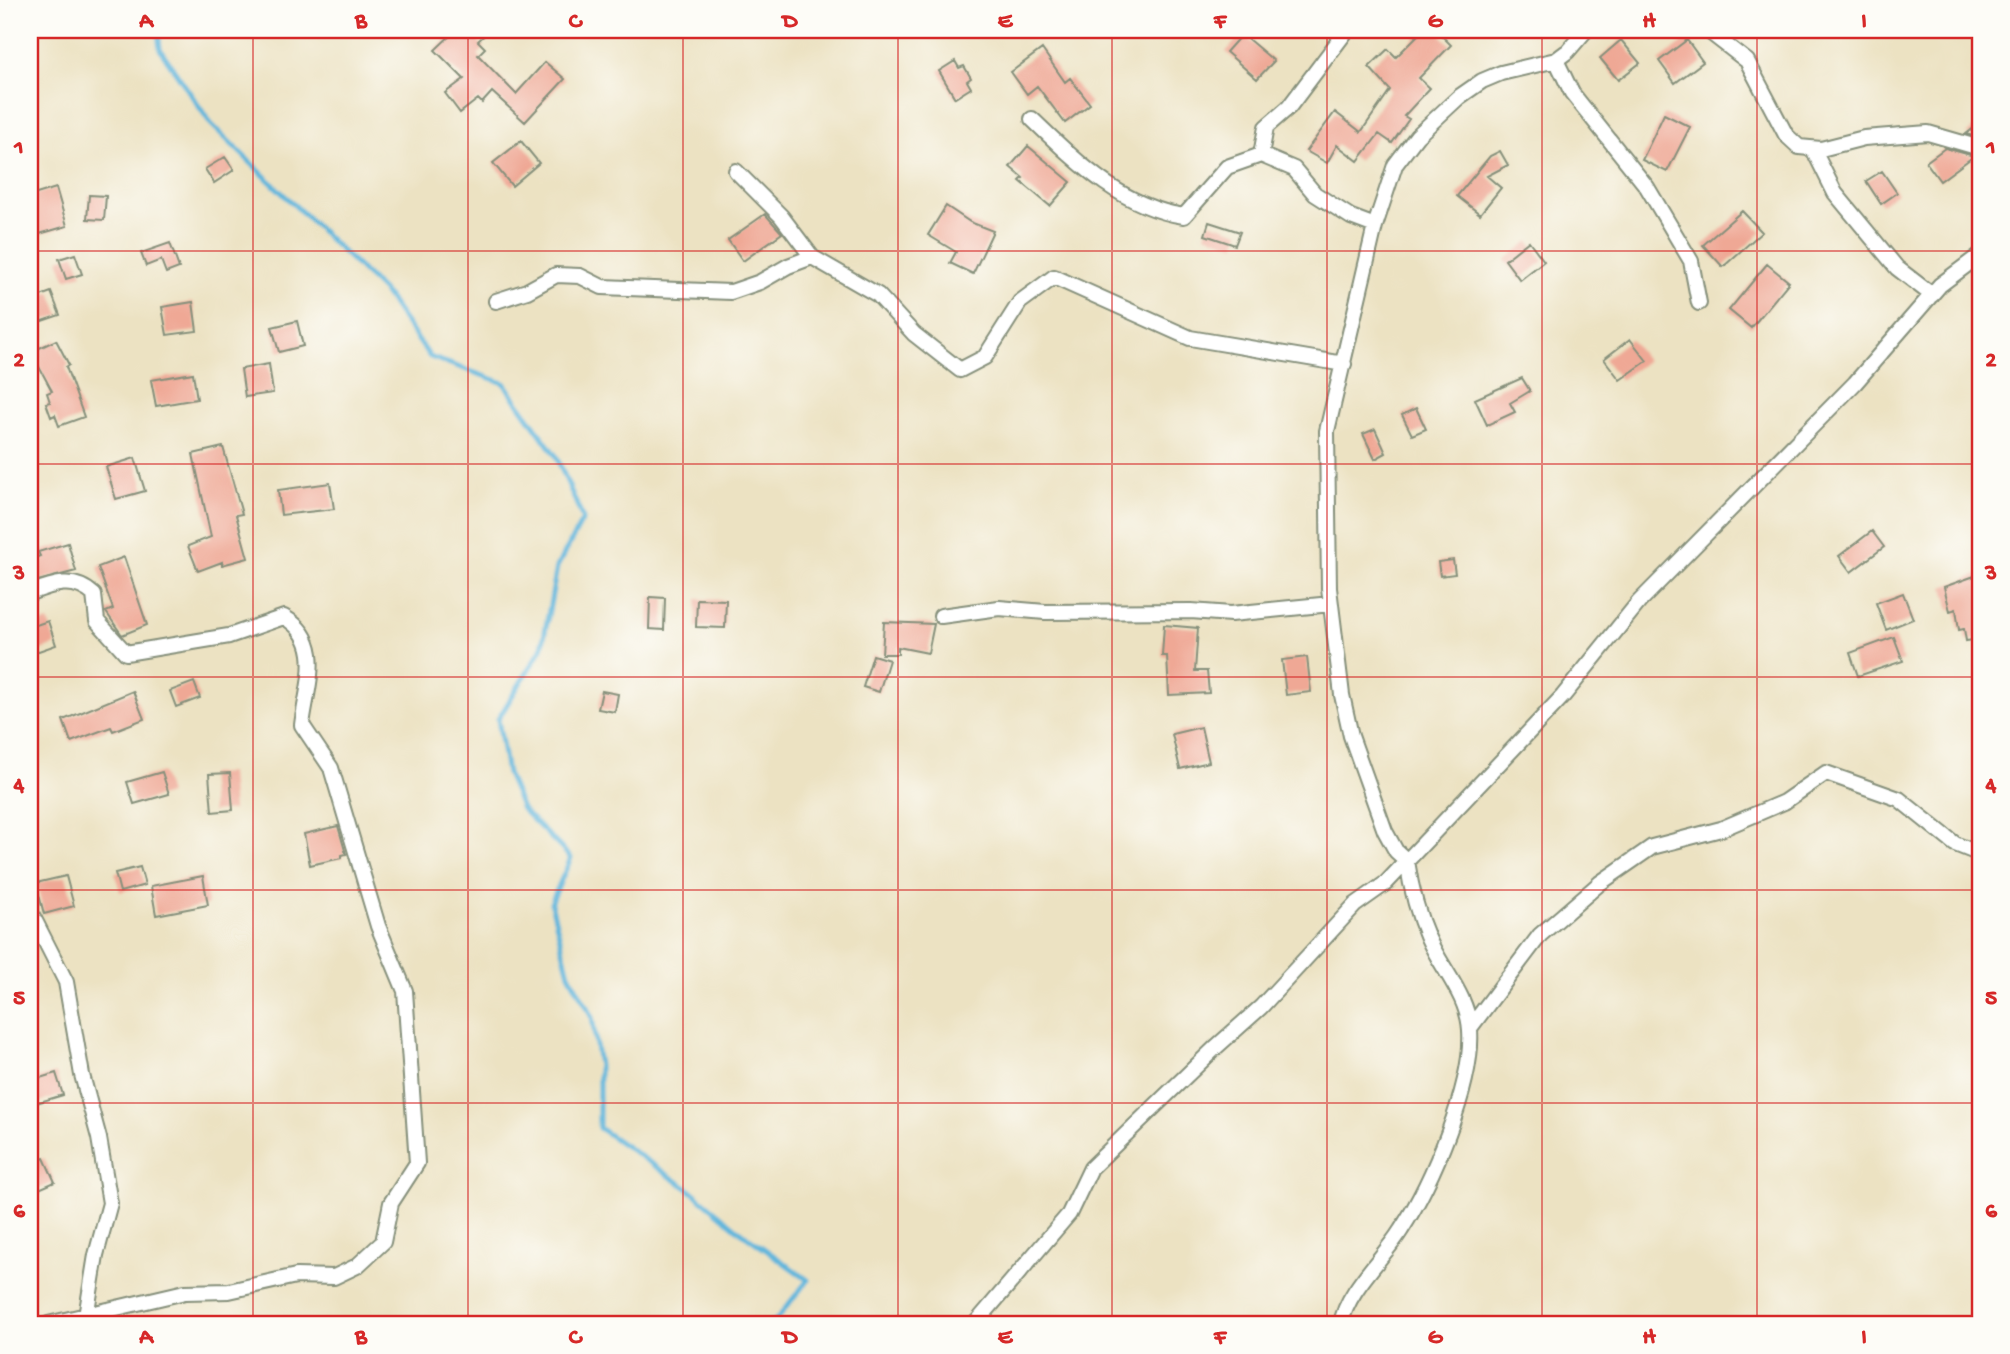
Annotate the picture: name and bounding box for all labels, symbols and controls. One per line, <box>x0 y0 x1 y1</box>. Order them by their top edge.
text: A <box>138 9 154 36</box>
text: B <box>354 9 368 36</box>
text: C <box>569 9 584 36</box>
text: D <box>781 9 799 36</box>
text: E <box>998 9 1014 36</box>
text: F <box>1213 9 1228 36</box>
text: G <box>1428 9 1444 36</box>
text: H <box>1642 9 1656 36</box>
text: I <box>1861 9 1867 36</box>
text: 1 <box>13 135 24 162</box>
text: 1 <box>1985 135 1996 162</box>
text: 2 <box>13 348 25 375</box>
text: 2 <box>1985 348 1997 375</box>
text: 3 <box>12 561 25 588</box>
text: 3 <box>1984 561 1997 588</box>
text: 4 <box>13 773 25 800</box>
text: 4 <box>1985 773 1997 800</box>
text: 5 <box>13 986 25 1013</box>
text: 5 <box>1985 986 1997 1013</box>
text: 6 <box>13 1199 26 1226</box>
text: 6 <box>1985 1199 1998 1226</box>
text: A <box>138 1325 154 1352</box>
text: B <box>354 1325 368 1352</box>
text: C <box>569 1325 584 1352</box>
text: D <box>781 1325 799 1352</box>
text: E <box>998 1325 1014 1352</box>
text: F <box>1213 1325 1228 1352</box>
text: G <box>1428 1325 1444 1352</box>
text: H <box>1642 1325 1656 1352</box>
text: I <box>1861 1325 1867 1352</box>

